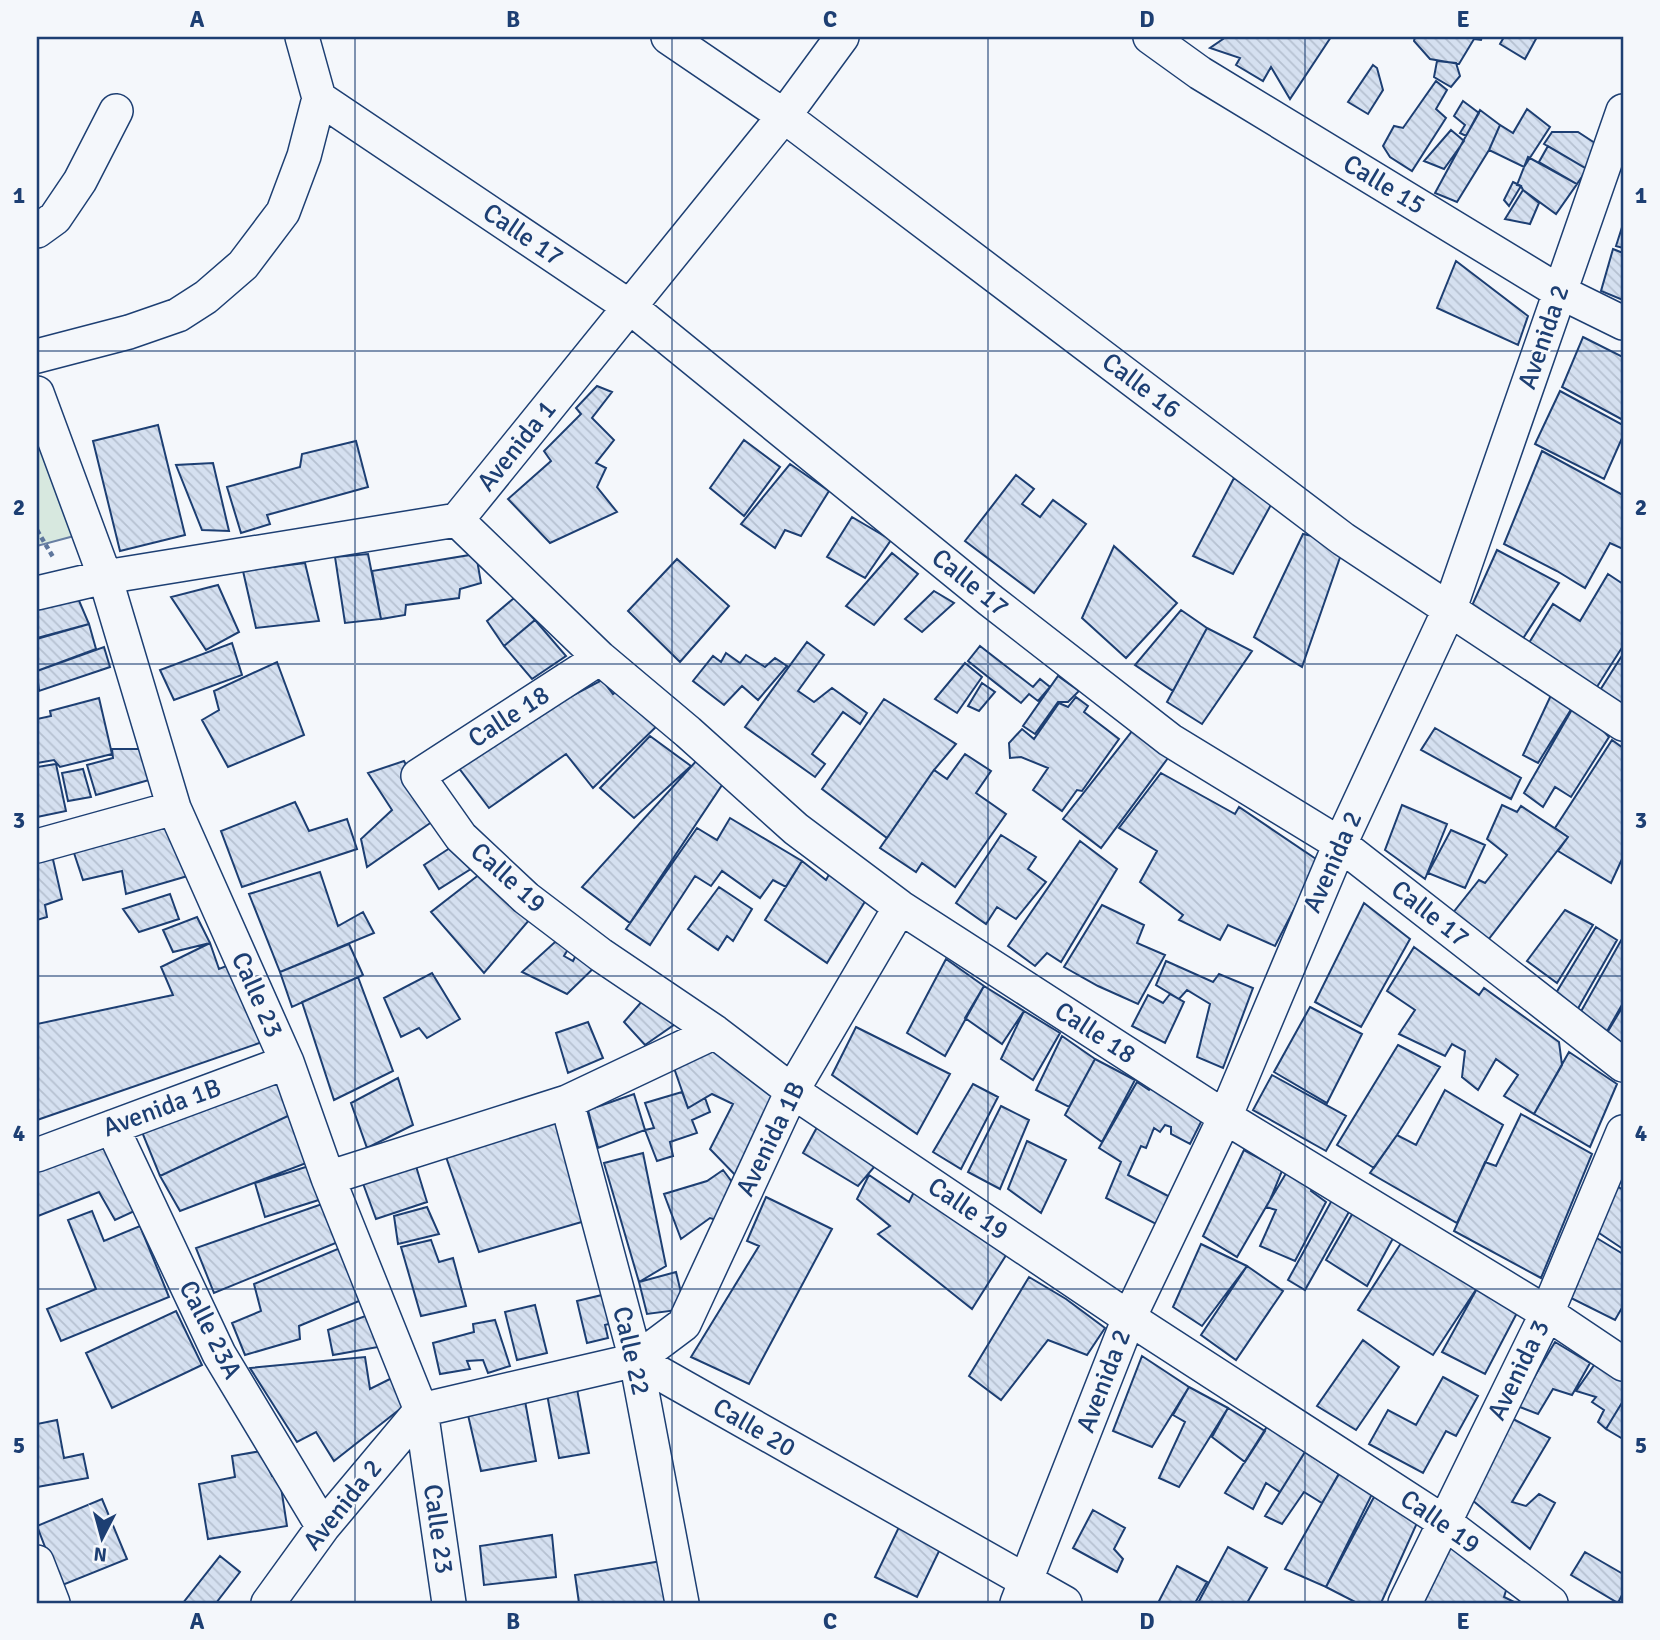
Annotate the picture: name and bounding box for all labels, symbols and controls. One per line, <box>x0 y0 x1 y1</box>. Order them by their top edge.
text: A <box>190 5 205 34</box>
text: B <box>506 5 520 34</box>
text: C <box>823 5 837 34</box>
text: D <box>1139 5 1155 34</box>
text: E <box>1456 5 1470 34</box>
street label: Calle 15 <box>1337 148 1431 222</box>
text: 1 <box>13 181 25 210</box>
text: 1 <box>1635 181 1647 210</box>
street label: Calle 17 <box>477 197 569 273</box>
street label: Avenida 2 <box>1511 281 1577 393</box>
street label: Calle 16 <box>1095 346 1187 426</box>
street label: Avenida 1 <box>471 394 563 498</box>
text: 2 <box>13 493 25 522</box>
text: 2 <box>1635 493 1647 522</box>
street label: Calle 17 <box>925 542 1015 624</box>
street label: Calle 18 <box>462 679 556 755</box>
text: 3 <box>13 806 25 835</box>
street label: Avenida 2 <box>1296 806 1370 918</box>
text: 3 <box>1635 806 1647 835</box>
street label: Calle 19 <box>464 836 552 920</box>
street label: Calle 17 <box>1385 874 1475 954</box>
street label: Calle 23 <box>224 947 290 1043</box>
street label: Calle 18 <box>1048 995 1142 1071</box>
street label: Avenida 1B <box>98 1072 226 1144</box>
street label: Avenida 1B <box>730 1076 812 1202</box>
text: 4 <box>13 1119 25 1148</box>
text: 4 <box>1635 1119 1647 1148</box>
street label: Calle 19 <box>922 1171 1014 1247</box>
street label: Calle 23A <box>172 1275 248 1385</box>
street label: Calle 22 <box>605 1303 657 1399</box>
street label: Avenida 3 <box>1481 1314 1557 1426</box>
street label: Avenida 2 <box>1070 1325 1138 1437</box>
street label: Calle 20 <box>707 1392 801 1464</box>
text: 5 <box>13 1431 25 1460</box>
text: 5 <box>1635 1431 1647 1460</box>
street label: Avenida 2 <box>297 1453 389 1557</box>
street label: Calle 23 <box>416 1482 460 1576</box>
street label: Calle 19 <box>1394 1483 1486 1561</box>
north arrow <box>66 1504 136 1574</box>
text: N <box>93 1541 108 1567</box>
text: A <box>190 1607 205 1636</box>
text: B <box>506 1607 520 1636</box>
text: C <box>823 1607 837 1636</box>
text: D <box>1139 1607 1155 1636</box>
text: E <box>1456 1607 1470 1636</box>

